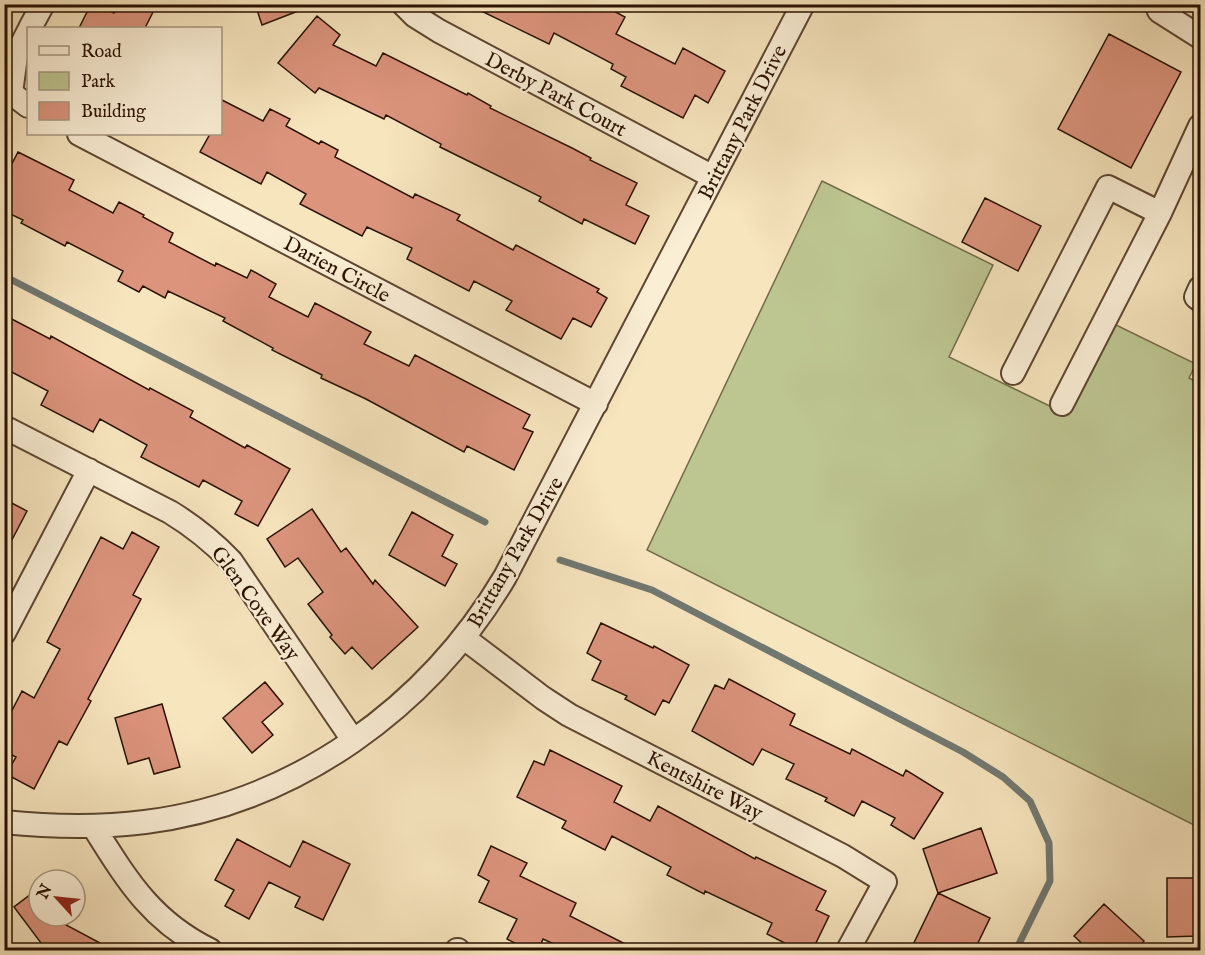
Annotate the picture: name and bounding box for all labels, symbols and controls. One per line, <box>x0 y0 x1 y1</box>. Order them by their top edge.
legend <box>27 27 222 135</box>
street label: Brittany Park Drive <box>693 40 794 205</box>
text: Road <box>81 41 122 64</box>
street label: Derby Park Court <box>480 47 631 144</box>
text: Park <box>81 71 116 94</box>
text: Building <box>81 101 146 124</box>
street label: Darien Circle <box>278 231 395 310</box>
street label: Brittany Park Drive <box>462 472 571 633</box>
street label: Glen Cove Way <box>204 541 306 667</box>
street label: Kentshire Way <box>642 745 768 828</box>
north arrow <box>27 868 87 928</box>
text: N <box>33 881 58 904</box>

